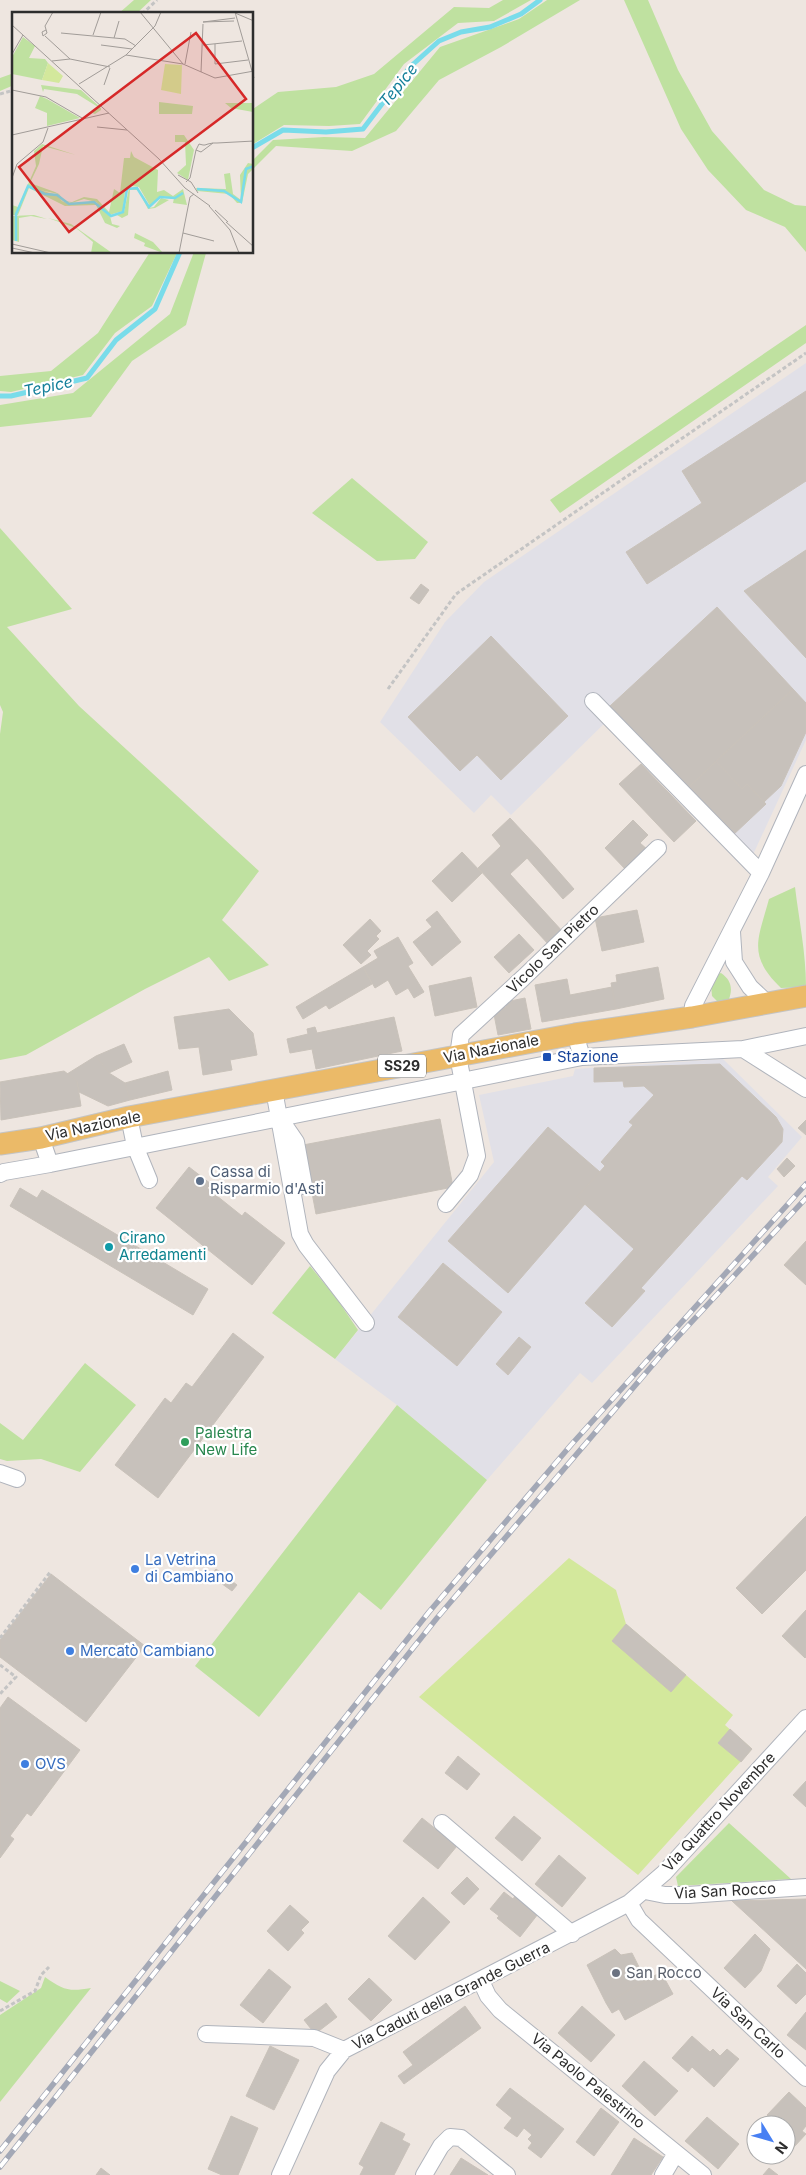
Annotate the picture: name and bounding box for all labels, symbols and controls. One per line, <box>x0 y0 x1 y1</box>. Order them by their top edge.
inset map <box>12 12 254 254</box>
water label: Tepice <box>374 59 422 111</box>
water label: Tepice <box>21 371 75 401</box>
street label: Vicolo San Pietro <box>503 900 603 997</box>
street label: Via Nazionale <box>442 1030 540 1067</box>
place label: Stazione <box>557 1047 619 1066</box>
marker: Stazione <box>541 1051 553 1063</box>
road number: SS29 <box>378 1054 426 1078</box>
street label: Via Nazionale <box>44 1106 142 1145</box>
place label: Cassa di Risparmio d'Asti <box>210 1162 324 1198</box>
marker: Cassa di Risparmio d'Asti <box>194 1175 206 1187</box>
place label: Cirano Arredamenti <box>119 1228 206 1264</box>
marker: Cirano Arredamenti <box>103 1241 115 1253</box>
place label: Palestra New Life <box>195 1423 257 1459</box>
marker: Palestra New Life <box>179 1436 191 1448</box>
place label: La Vetrina di Cambiano <box>145 1550 234 1586</box>
marker: La Vetrina di Cambiano <box>129 1563 141 1575</box>
place label: Mercatò Cambiano <box>80 1641 214 1660</box>
marker: Mercatò Cambiano <box>64 1645 76 1657</box>
street label: Via Quattro Novembre <box>658 1748 779 1875</box>
place label: OVS <box>35 1754 66 1773</box>
marker: OVS <box>19 1758 31 1770</box>
street label: Via San Rocco <box>673 1878 777 1903</box>
street label: Via Caduti della Grande Guerra <box>349 1937 553 2054</box>
place label: San Rocco <box>626 1963 702 1982</box>
marker: San Rocco <box>610 1967 622 1979</box>
street label: Via San Carlo <box>707 1983 790 2062</box>
street label: Via Paolo Palestrino <box>528 2029 649 2132</box>
north arrow <box>746 2115 796 2165</box>
text: N <box>772 2139 792 2158</box>

